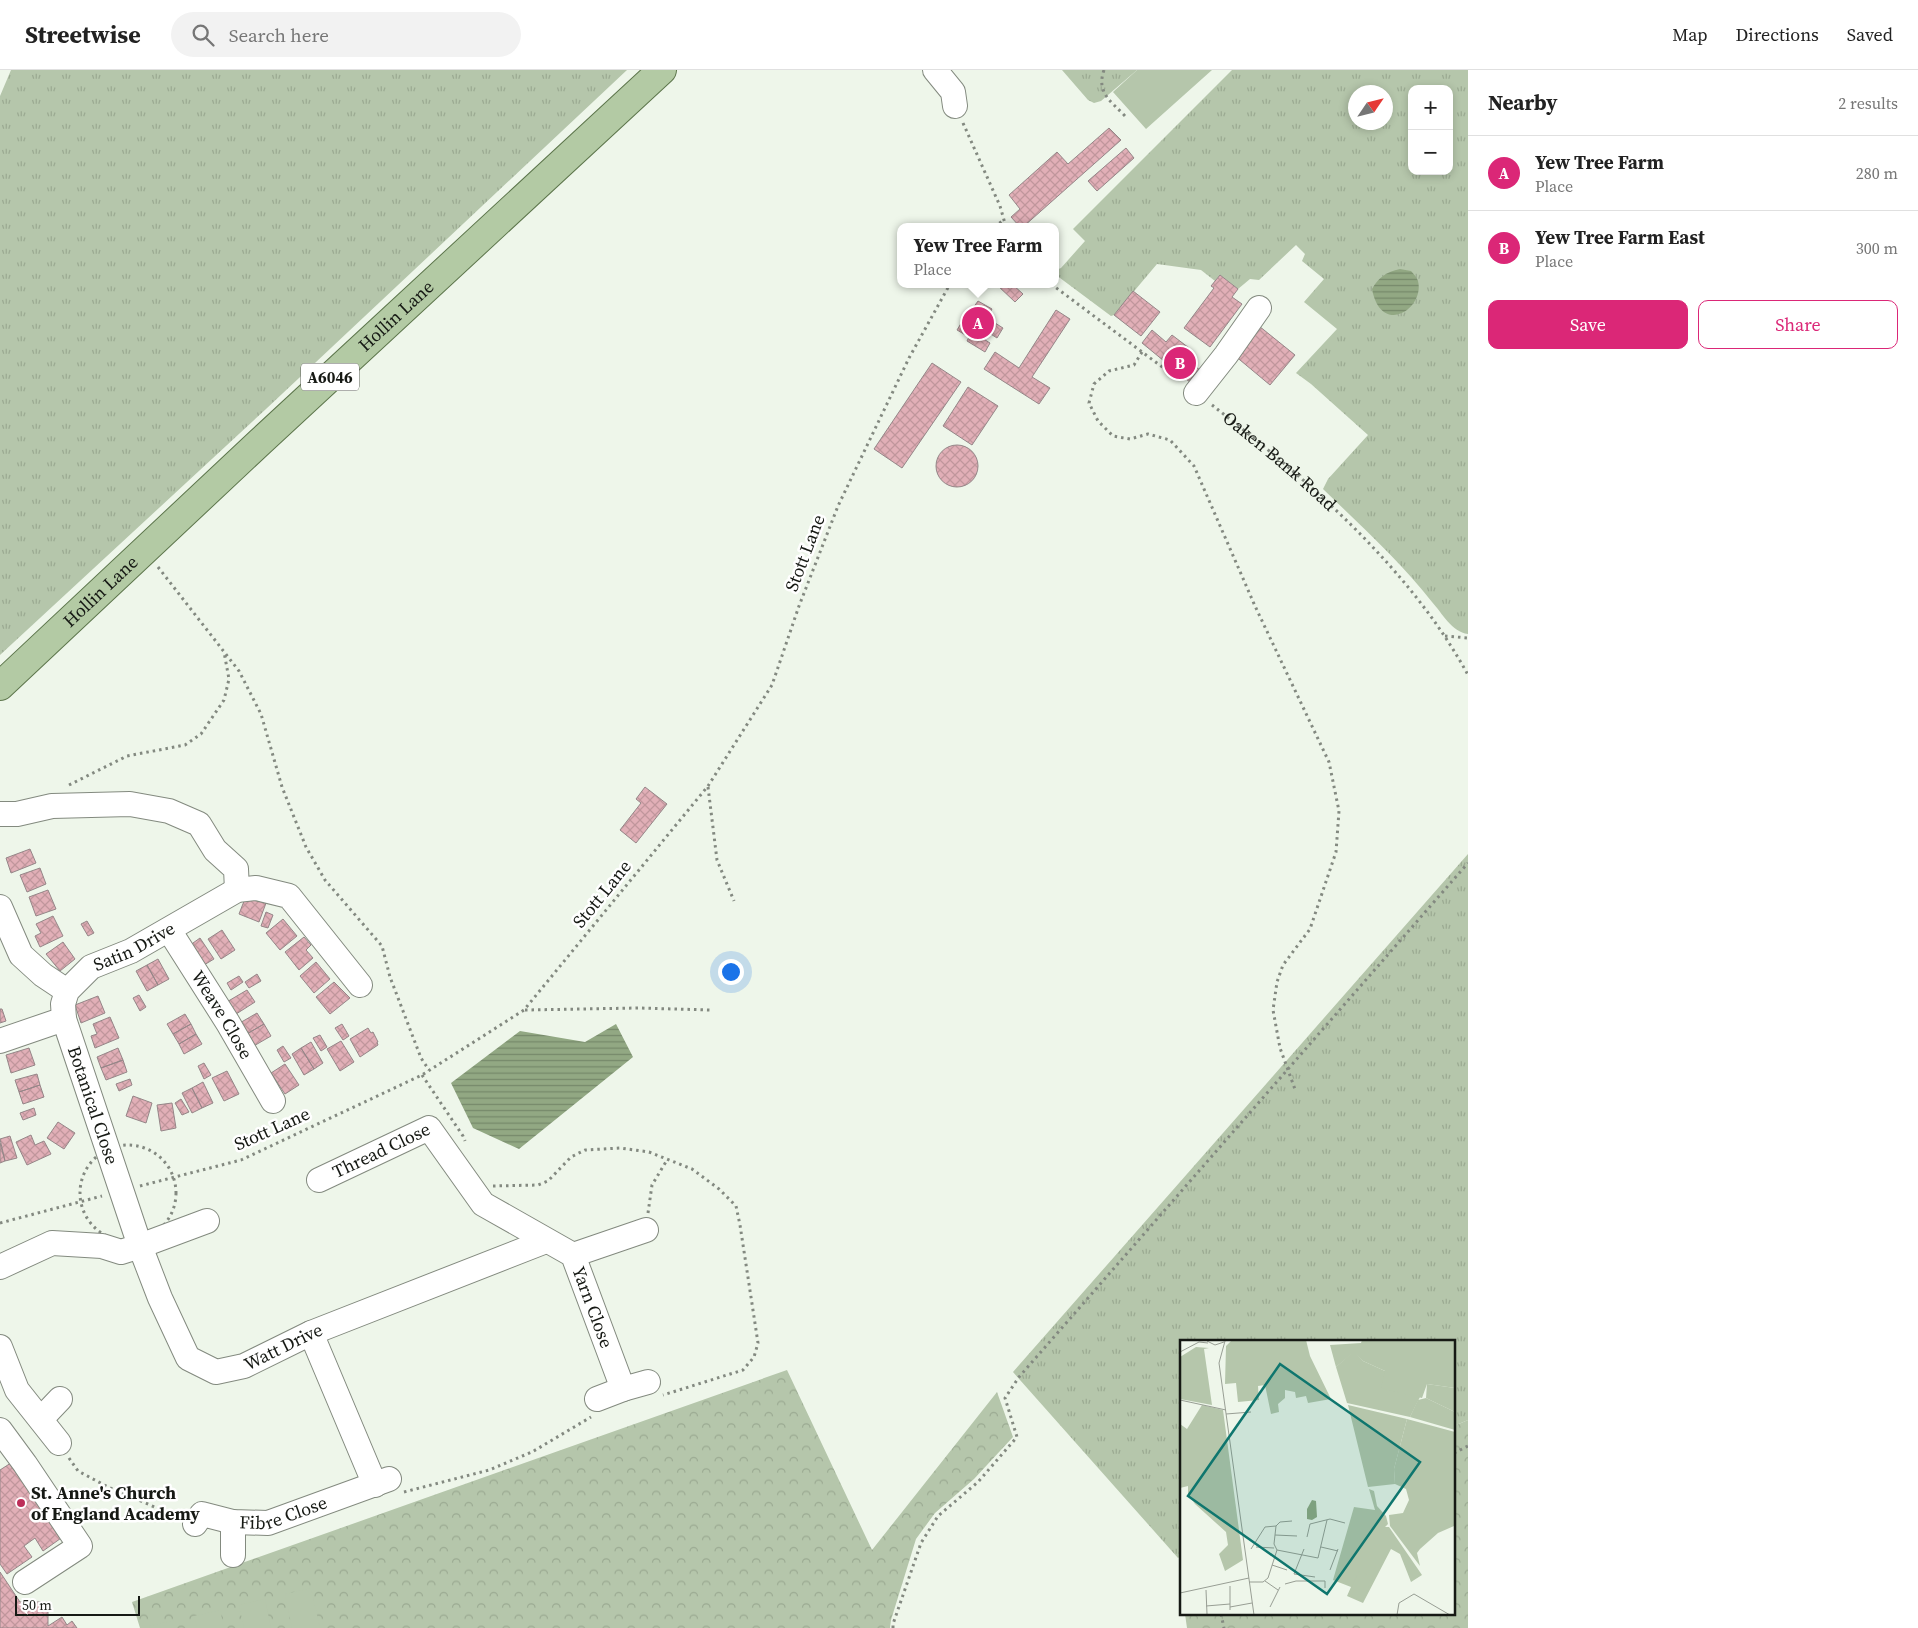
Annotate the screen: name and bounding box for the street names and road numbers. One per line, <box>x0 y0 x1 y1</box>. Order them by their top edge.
street label: Hollin Lane <box>353 274 439 357</box>
road number: A6046 <box>301 364 359 390</box>
street label: Oaken Bank Road <box>1218 405 1342 516</box>
street label: Stott Lane <box>778 511 831 595</box>
street label: Hollin Lane <box>57 550 143 633</box>
street label: Stott Lane <box>567 855 637 933</box>
street label: Satin Drive <box>90 915 179 977</box>
street label: Weave Close <box>186 965 259 1063</box>
street label: Botanical Close <box>62 1043 125 1168</box>
street label: Stott Lane <box>230 1101 314 1156</box>
street label: Thread Close <box>328 1116 434 1184</box>
street label: Yarn Close <box>566 1263 620 1351</box>
street label: Watt Drive <box>239 1317 326 1376</box>
street label: Fibre Close <box>239 1490 330 1535</box>

